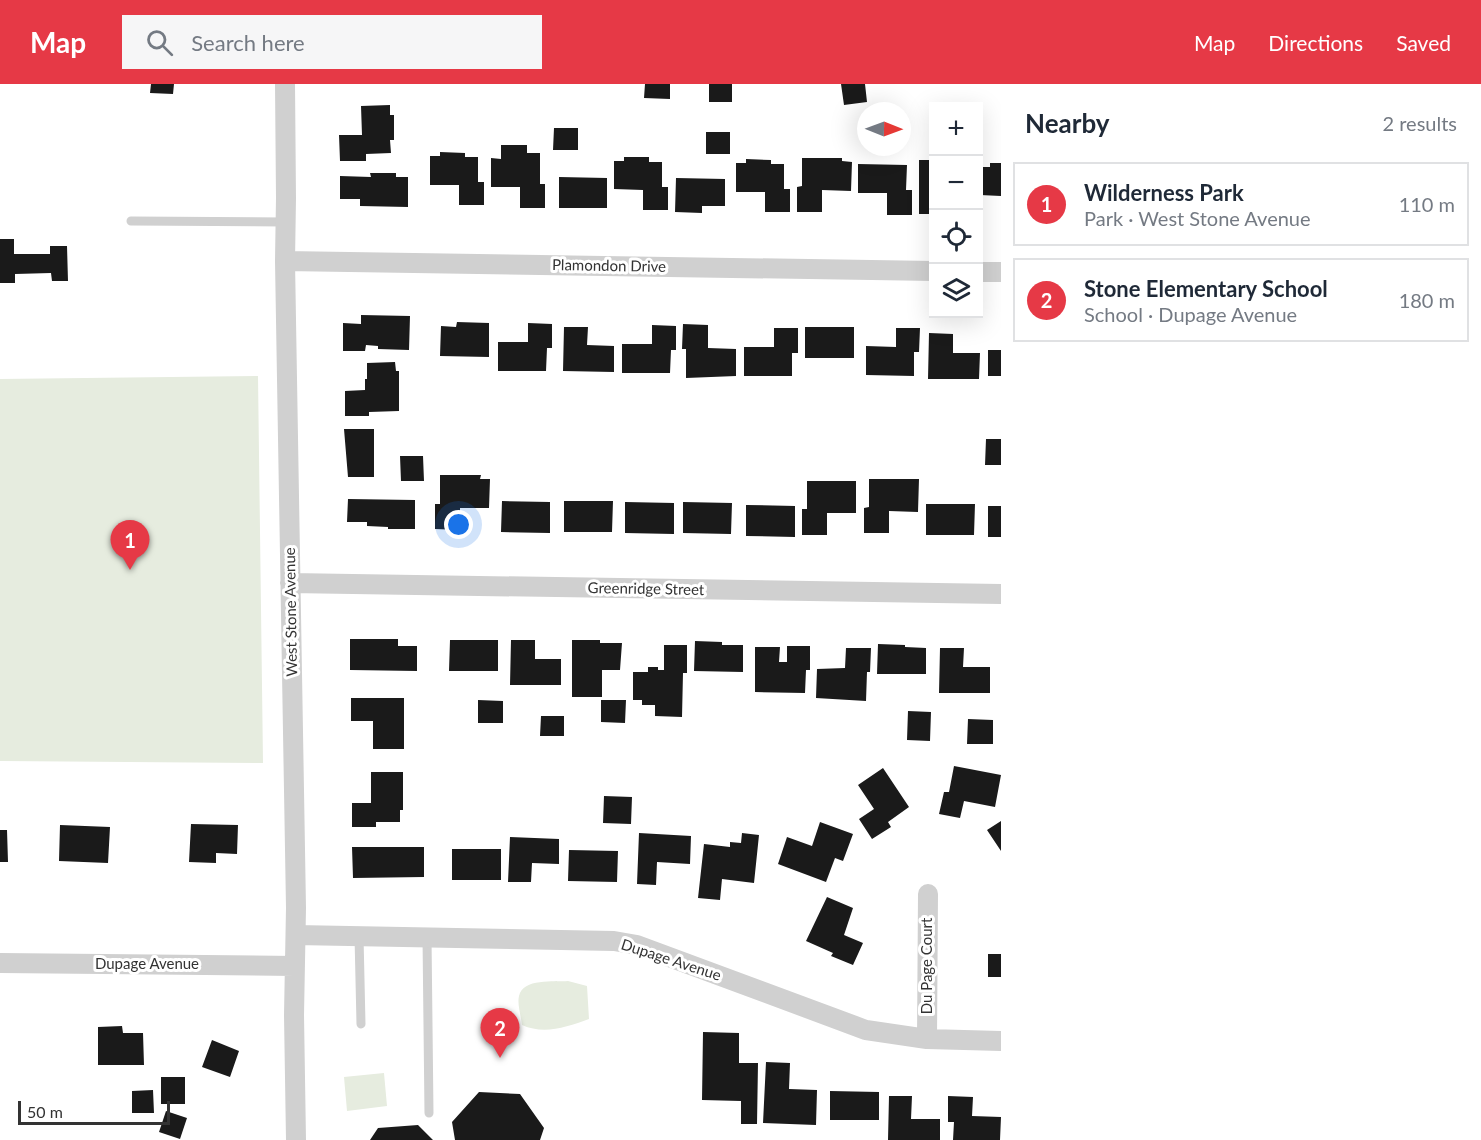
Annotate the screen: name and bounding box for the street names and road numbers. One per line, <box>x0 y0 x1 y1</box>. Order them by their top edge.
street label: Plamondon Drive <box>552 255 666 275</box>
street label: West Stone Avenue <box>280 547 300 677</box>
street label: Greenridge Street <box>588 578 705 598</box>
street label: Du Page Court <box>917 917 935 1014</box>
street label: Dupage Avenue <box>619 934 724 984</box>
street label: Dupage Avenue <box>95 954 199 972</box>

